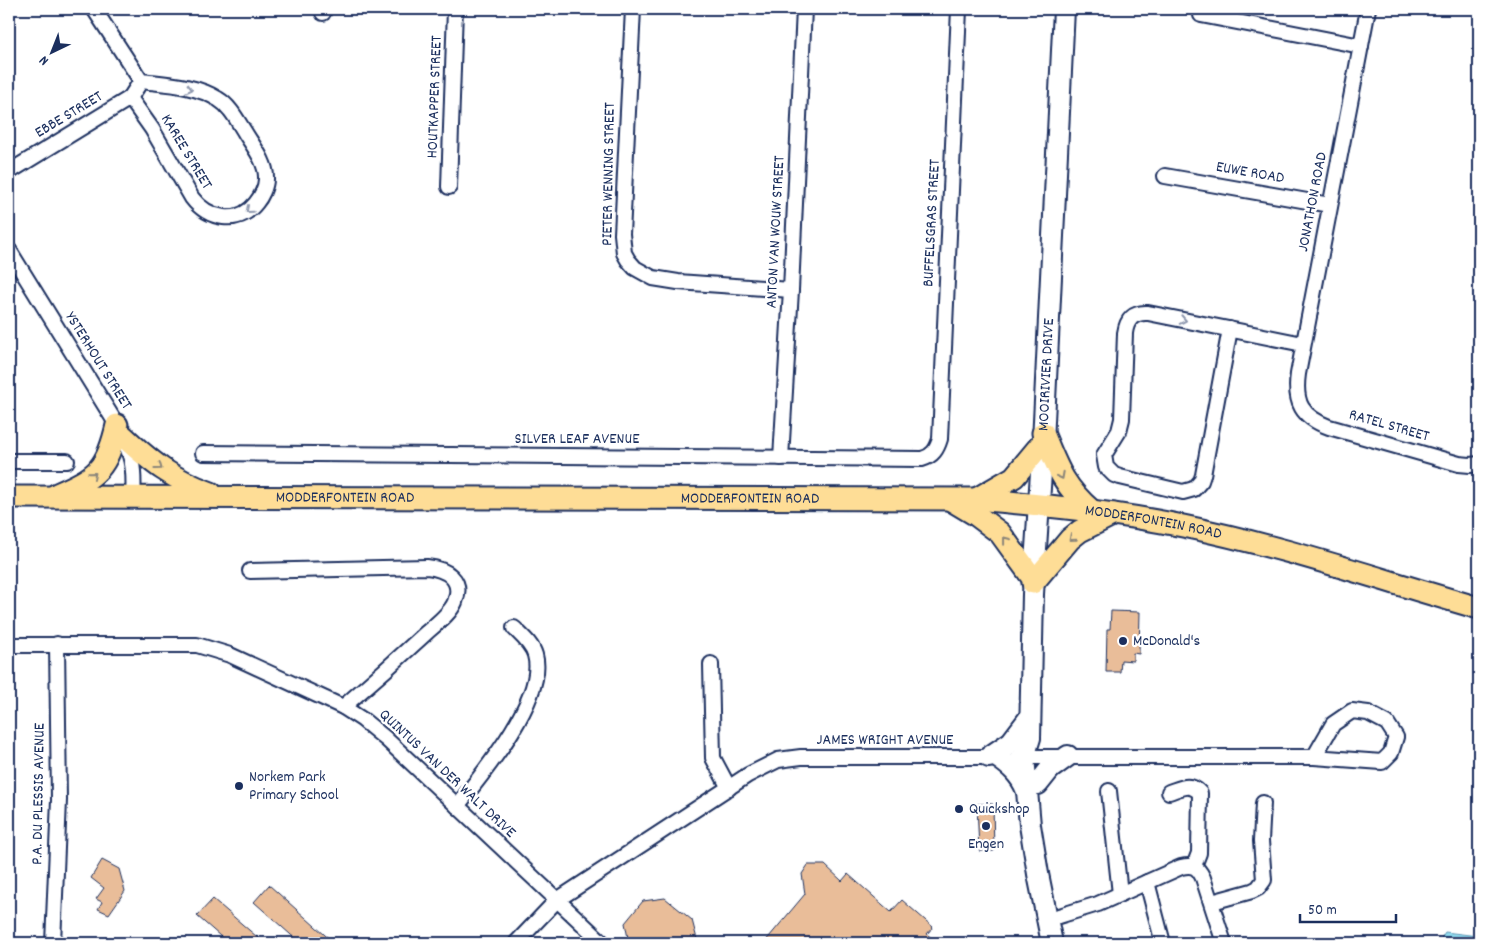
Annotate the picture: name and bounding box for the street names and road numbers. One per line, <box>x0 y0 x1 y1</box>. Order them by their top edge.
street label: HOUTKAPPER STREET <box>421 35 449 159</box>
street label: EBBE STREET <box>31 85 108 144</box>
street label: PIETER WENNING STREET <box>596 101 622 246</box>
street label: KAREE STREET <box>154 110 218 195</box>
street label: JONATHON ROAD <box>1292 150 1334 254</box>
street label: ANTON VAN WOUW STREET <box>761 154 792 309</box>
street label: EUWE ROAD <box>1214 156 1286 190</box>
street label: BUFFELSGRAS STREET <box>917 158 947 287</box>
street label: YSTERHOUT STREET <box>59 308 138 415</box>
street label: MOOIRIVIER DRIVE <box>1032 317 1061 432</box>
street label: RATEL STREET <box>1346 404 1432 449</box>
street label: SILVER LEAF AVENUE <box>515 428 640 451</box>
street label: MODDERFONTEIN ROAD <box>276 486 414 509</box>
street label: MODDERFONTEIN ROAD <box>681 487 819 510</box>
street label: MODDERFONTEIN ROAD <box>1084 499 1224 546</box>
street label: QUINTUS VAN DER WALT DRIVE <box>373 704 521 844</box>
street label: P.A. DU PLESSIS AVENUE <box>26 722 52 865</box>
street label: JAMES WRIGHT AVENUE <box>817 729 954 752</box>

